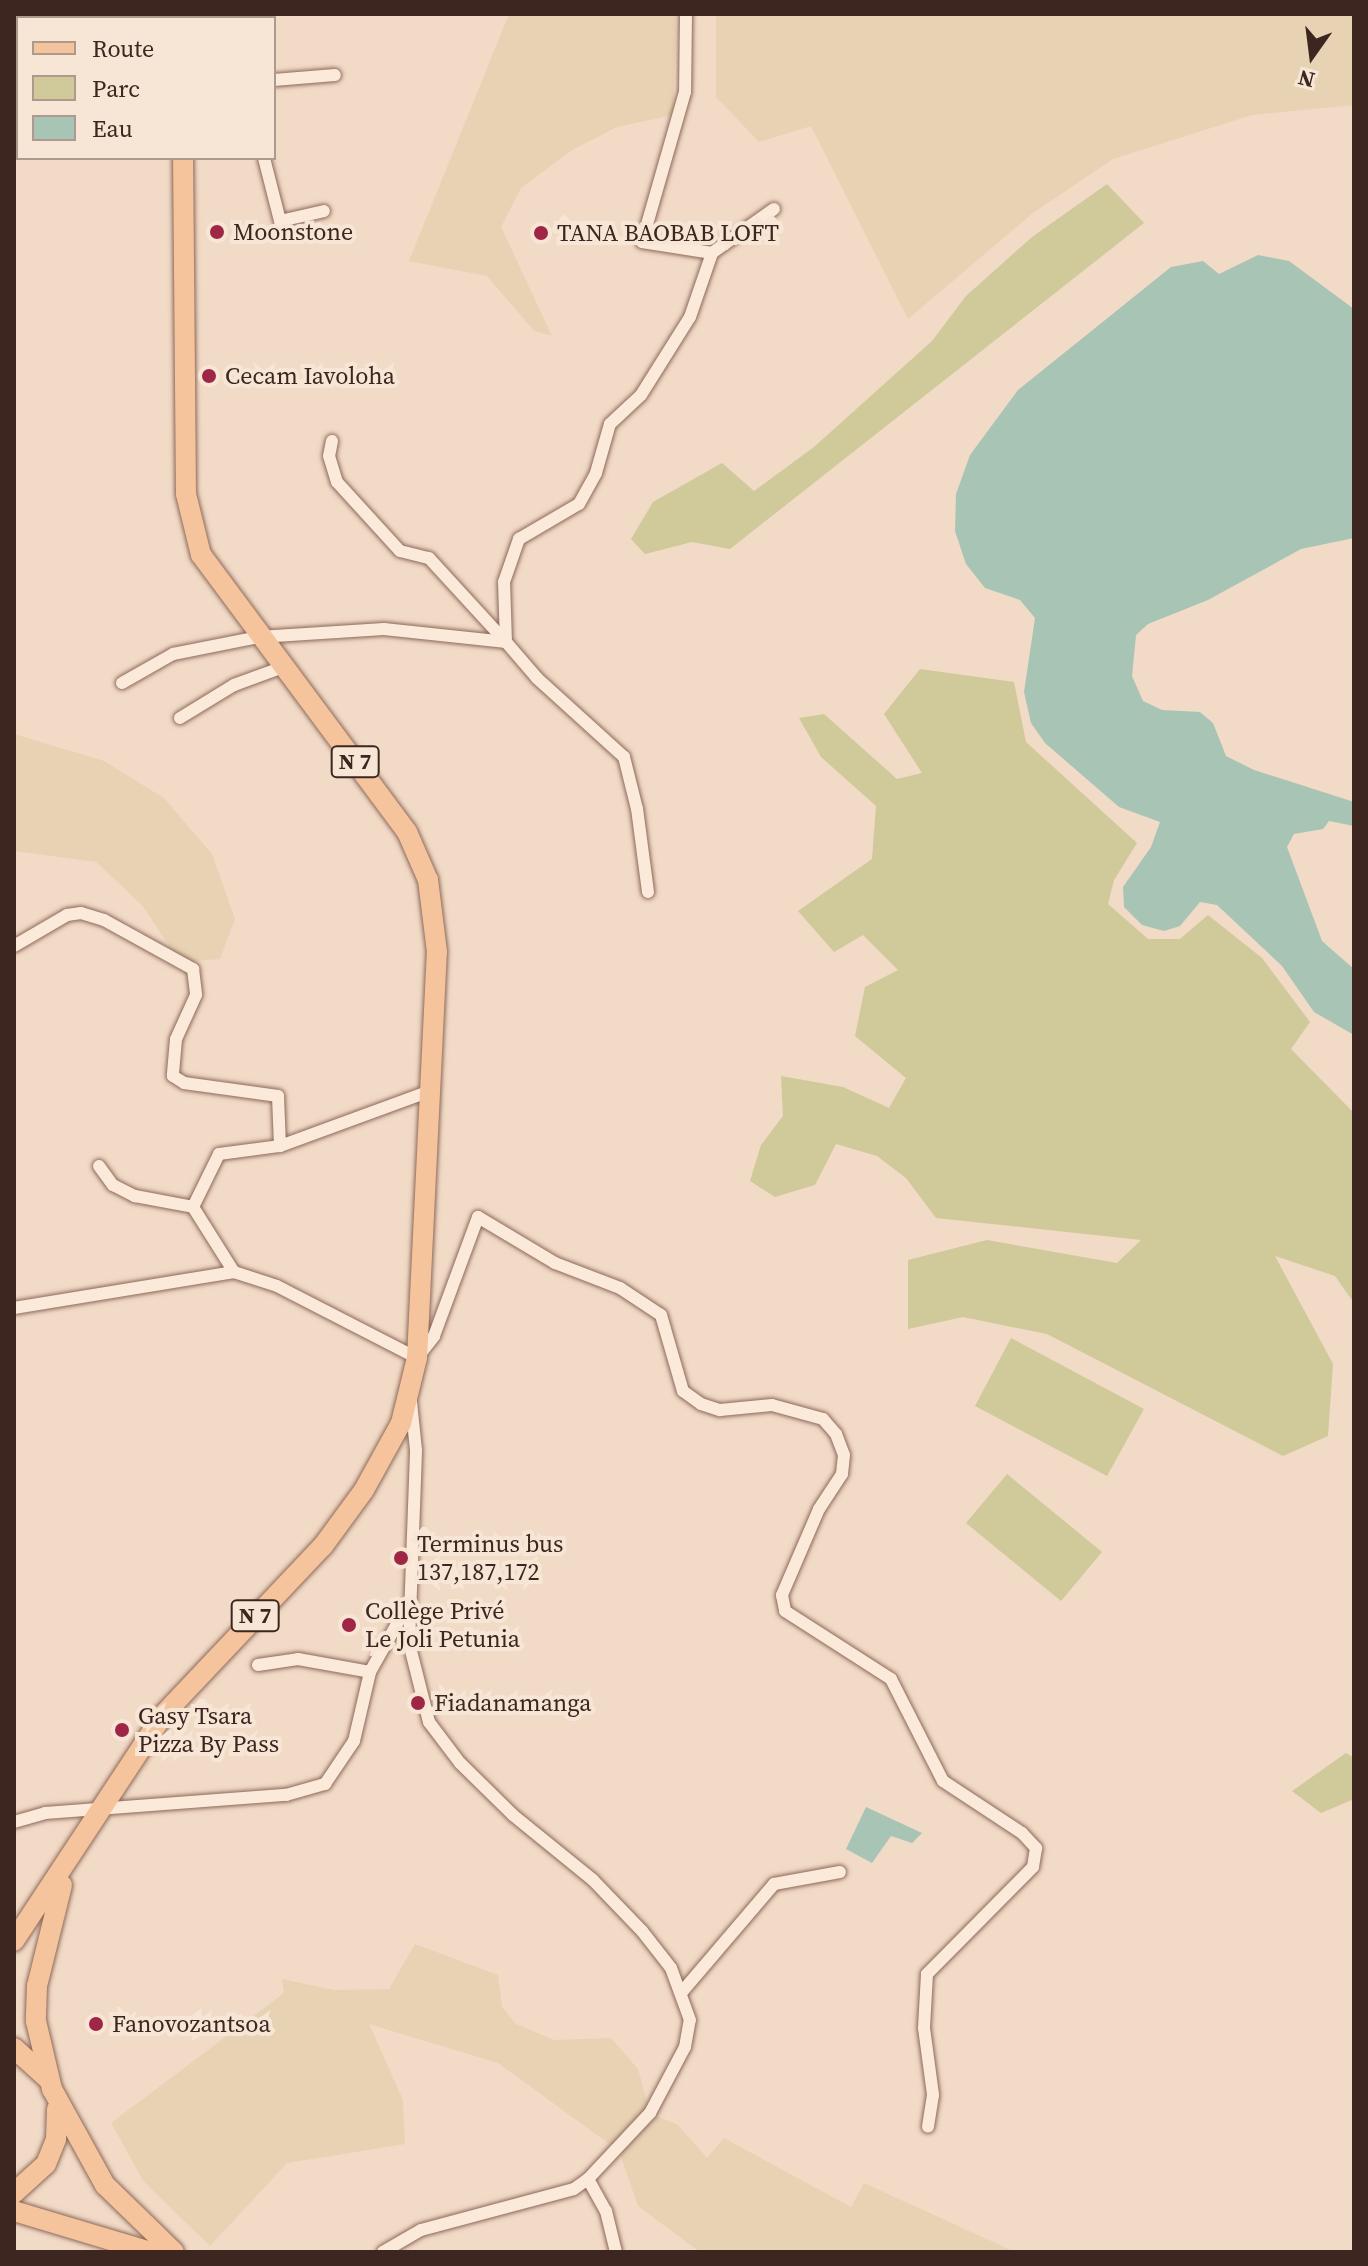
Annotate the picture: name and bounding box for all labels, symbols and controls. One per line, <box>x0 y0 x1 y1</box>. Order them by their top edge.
legend <box>16 16 276 160</box>
north arrow <box>1272 16 1352 96</box>
text: Route <box>92 32 154 65</box>
text: N <box>1295 63 1318 96</box>
text: Parc <box>92 72 140 105</box>
text: Eau <box>92 112 133 145</box>
place label: Moonstone <box>233 218 353 246</box>
place label: TANA BAOBAB LOFT <box>557 219 779 247</box>
marker: Moonstone <box>208 223 226 241</box>
marker: TANA BAOBAB LOFT <box>532 224 550 242</box>
place label: Cecam Iavoloha <box>225 362 395 390</box>
marker: Cecam Iavoloha <box>200 367 218 385</box>
road number: N 7 <box>329 744 381 780</box>
place label: Terminus bus 137,187,172 <box>417 1530 563 1586</box>
marker: Terminus bus 137,187,172 <box>392 1549 410 1567</box>
place label: Collège Privé Le Joli Petunia <box>365 1597 520 1653</box>
road number: N 7 <box>229 1598 281 1634</box>
marker: Collège Privé Le Joli Petunia <box>340 1616 358 1634</box>
place label: Fiadanamanga <box>434 1689 592 1717</box>
marker: Fiadanamanga <box>409 1694 427 1712</box>
place label: Gasy Tsara Pizza By Pass <box>138 1702 279 1758</box>
marker: Gasy Tsara Pizza By Pass <box>113 1721 131 1739</box>
place label: Fanovozantsoa <box>112 2010 271 2038</box>
marker: Fanovozantsoa <box>87 2015 105 2033</box>

